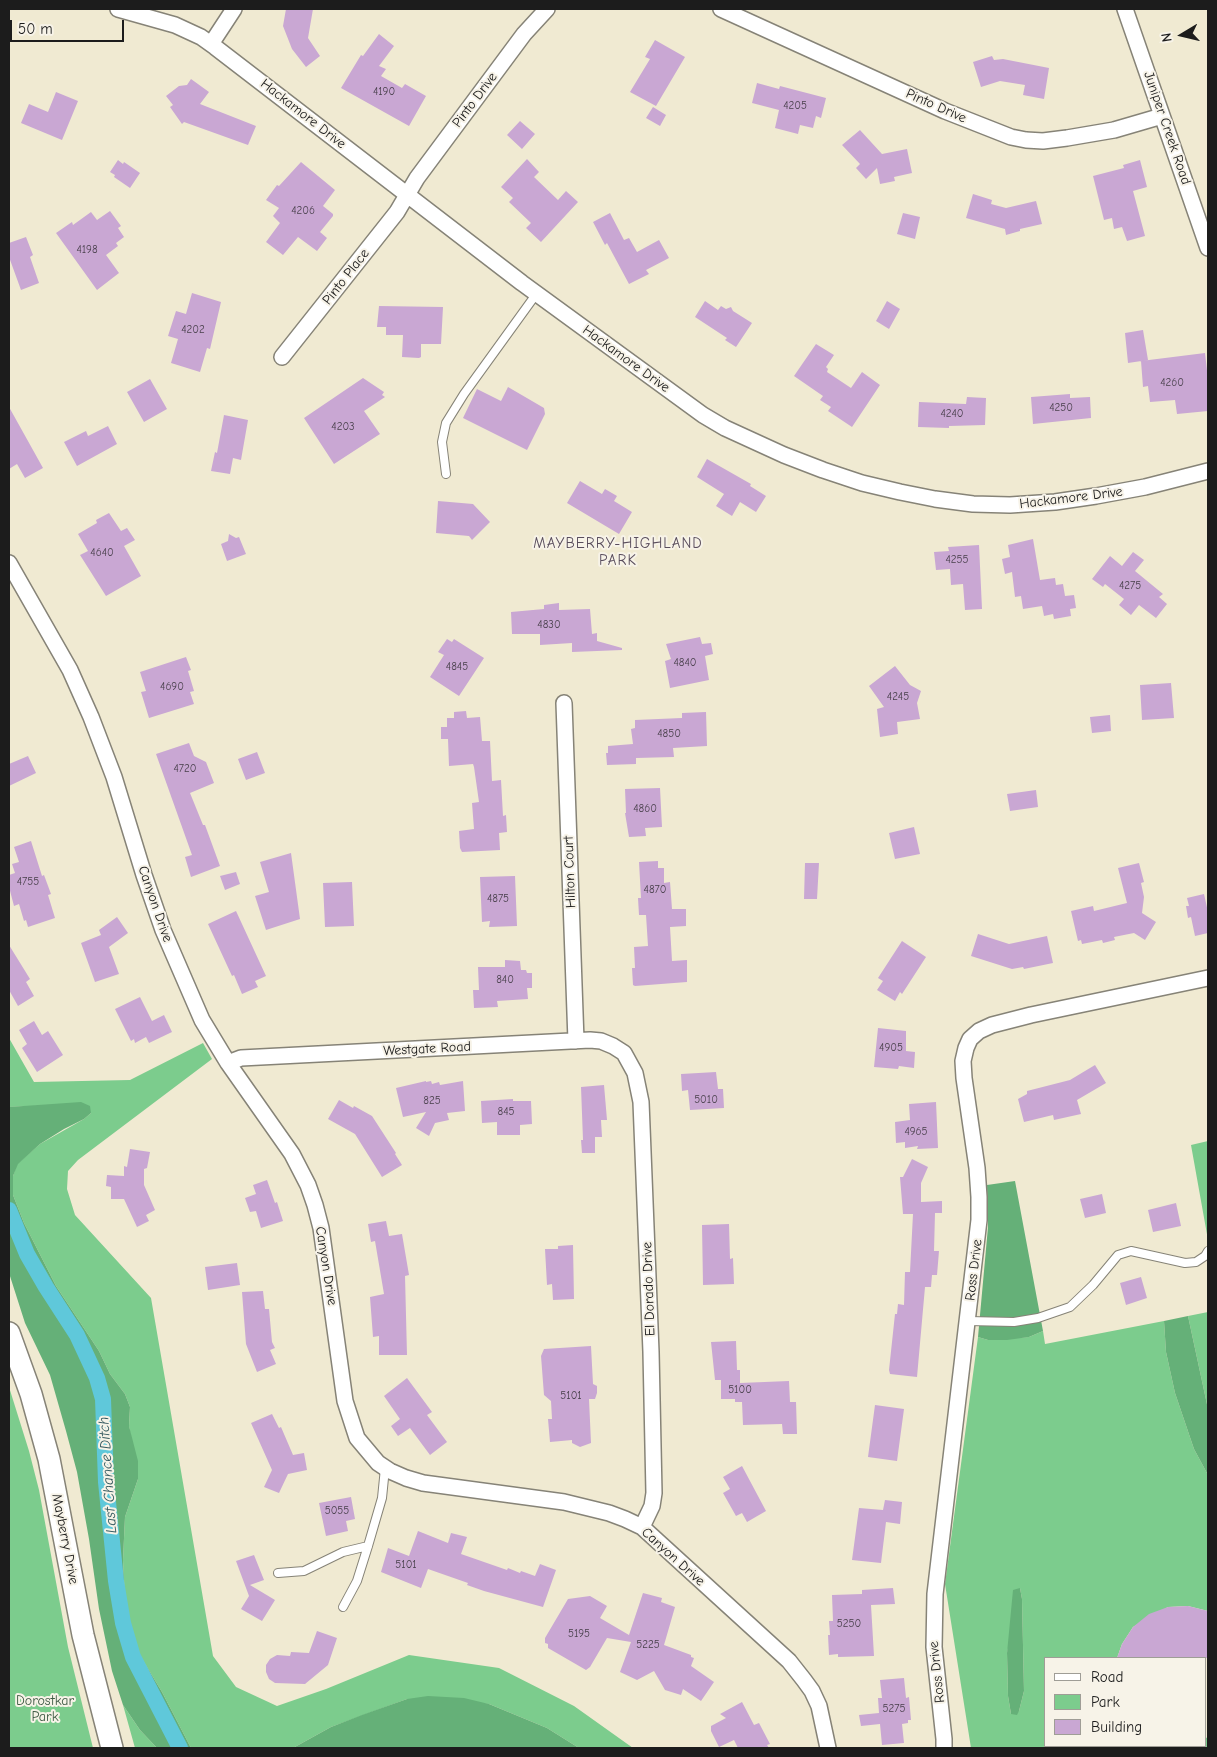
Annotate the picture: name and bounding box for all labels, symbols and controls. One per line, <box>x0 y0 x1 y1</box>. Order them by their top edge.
scale bar <box>12 10 126 42</box>
north arrow <box>1157 10 1207 60</box>
text: 50 m <box>18 20 53 38</box>
text: N <box>1158 32 1176 43</box>
street label: Pinto Drive <box>449 69 501 131</box>
street label: Juniper Creek Road <box>1140 69 1194 187</box>
street label: Hackamore Drive <box>257 75 349 153</box>
house number: 4190 <box>373 85 395 99</box>
street label: Pinto Drive <box>903 85 969 127</box>
house number: 4205 <box>783 99 807 113</box>
house number: 4206 <box>291 204 315 218</box>
house number: 4198 <box>76 243 98 257</box>
street label: Pinto Place <box>319 246 373 308</box>
street label: Hackamore Drive <box>579 322 673 396</box>
house number: 4202 <box>181 323 205 337</box>
house number: 4260 <box>1160 376 1184 390</box>
house number: 4250 <box>1049 401 1073 415</box>
house number: 4240 <box>940 407 964 421</box>
house number: 4203 <box>331 420 355 434</box>
street label: Hackamore Drive <box>1018 483 1124 513</box>
district label: MAYBERRY-HIGHLAND PARK <box>531 535 705 570</box>
house number: 4640 <box>90 546 114 560</box>
house number: 4255 <box>945 553 969 567</box>
house number: 4275 <box>1119 579 1141 593</box>
house number: 4830 <box>537 618 561 632</box>
house number: 4840 <box>673 656 697 670</box>
house number: 4845 <box>446 660 468 674</box>
house number: 4690 <box>160 680 184 694</box>
house number: 4245 <box>887 690 909 704</box>
house number: 4850 <box>657 727 681 741</box>
house number: 4720 <box>174 762 196 776</box>
house number: 4860 <box>633 802 657 816</box>
street label: Hilton Court <box>560 835 580 909</box>
street label: Canyon Drive <box>134 864 176 944</box>
house number: 4755 <box>17 875 39 889</box>
house number: 4870 <box>644 883 666 897</box>
house number: 4875 <box>487 892 509 906</box>
house number: 840 <box>496 973 514 987</box>
street label: Westgate Road <box>383 1038 471 1060</box>
house number: 4905 <box>879 1041 903 1055</box>
house number: 5010 <box>694 1093 718 1107</box>
house number: 825 <box>423 1094 441 1108</box>
house number: 845 <box>498 1105 514 1119</box>
house number: 4965 <box>904 1125 928 1139</box>
street label: Canyon Drive <box>311 1225 341 1307</box>
street label: Ross Drive <box>962 1238 986 1302</box>
street label: El Dorado Drive <box>639 1241 659 1337</box>
house number: 5100 <box>728 1383 752 1397</box>
house number: 5101 <box>560 1389 582 1403</box>
water label: Last Chance Ditch <box>95 1416 121 1534</box>
street label: Mayberry Drive <box>48 1492 82 1586</box>
house number: 5055 <box>325 1504 349 1518</box>
street label: Canyon Drive <box>638 1524 708 1590</box>
house number: 5101 <box>395 1558 417 1572</box>
house number: 5250 <box>837 1617 861 1631</box>
house number: 5195 <box>568 1627 590 1641</box>
house number: 5225 <box>636 1638 660 1652</box>
street label: Ross Drive <box>925 1640 949 1704</box>
legend <box>1044 1657 1207 1747</box>
text: Road <box>1091 1668 1123 1686</box>
park label: Dorostkar Park <box>16 1693 74 1725</box>
text: Park <box>1091 1693 1120 1711</box>
house number: 5275 <box>883 1702 905 1716</box>
text: Building <box>1091 1718 1142 1736</box>

